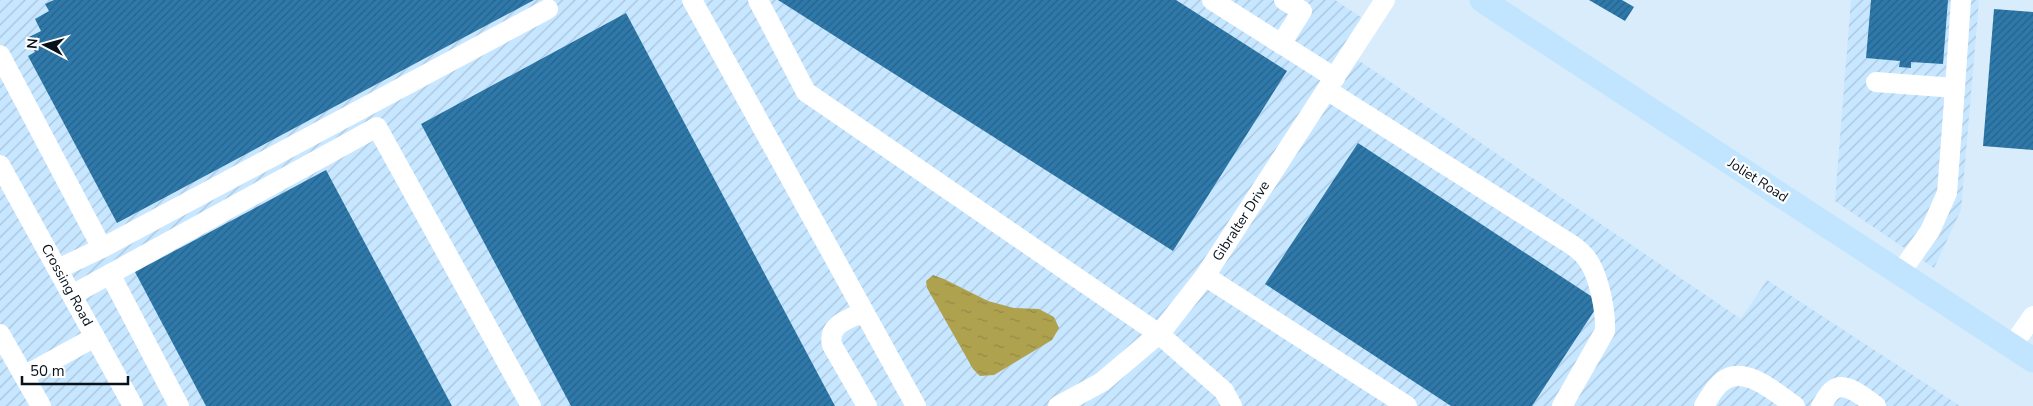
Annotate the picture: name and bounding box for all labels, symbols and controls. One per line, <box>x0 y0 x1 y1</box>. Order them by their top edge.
north arrow <box>20 20 70 70</box>
text: N <box>23 37 43 50</box>
street label: Joliet Road <box>1723 153 1792 207</box>
street label: Gibralter Drive <box>1208 177 1274 265</box>
street label: Crossing Road <box>37 241 97 329</box>
scale bar <box>22 354 129 386</box>
text: 50 m <box>30 361 65 381</box>

